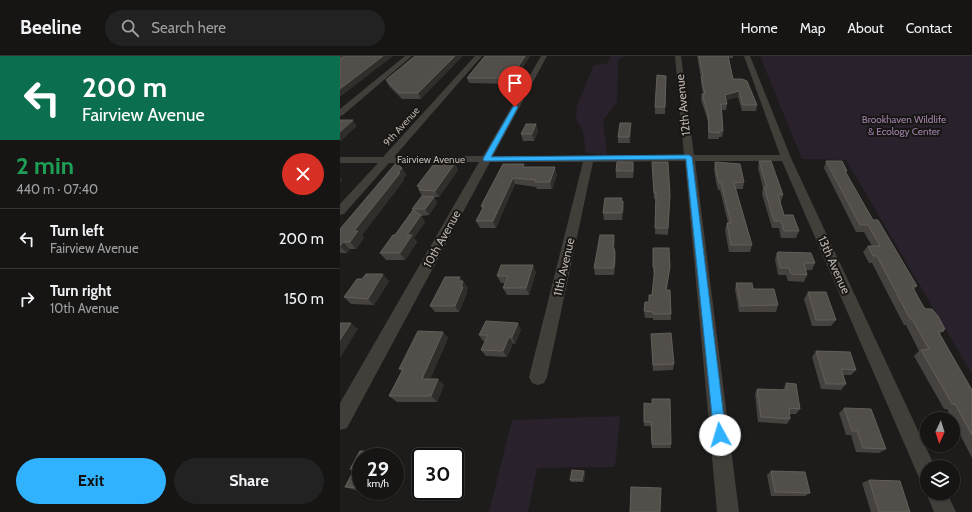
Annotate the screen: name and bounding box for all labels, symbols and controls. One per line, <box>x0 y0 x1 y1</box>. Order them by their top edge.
search box <box>105 10 385 46</box>
text: Beeline <box>20 16 81 39</box>
icon: search <box>119 17 141 39</box>
text: Search here <box>151 19 226 37</box>
text: Home <box>741 19 778 37</box>
text: Map <box>800 19 825 37</box>
text: About <box>847 19 884 37</box>
text: Contact <box>906 19 952 37</box>
pin <box>498 66 532 107</box>
text: 200 m <box>82 70 167 104</box>
icon: left <box>16 72 68 124</box>
icon: arrive <box>504 72 526 94</box>
street label: 12th Avenue <box>672 74 693 136</box>
text: Fairview Avenue <box>82 104 205 126</box>
street label: 9th Avenue <box>380 104 422 149</box>
park label: Brookhaven Wildlife & Ecology Center <box>862 113 946 138</box>
text: 2 min <box>16 151 74 180</box>
button: close <box>282 153 324 195</box>
street label: Fairview Avenue <box>397 153 465 166</box>
text: 440 m · 07:40 <box>16 181 98 197</box>
street label: 10th Avenue <box>420 207 464 270</box>
text: Turn left <box>50 222 104 240</box>
icon: left <box>16 228 38 250</box>
text: 200 m <box>279 230 324 248</box>
street label: 13th Avenue <box>815 234 854 296</box>
street label: 11th Avenue <box>550 236 577 297</box>
text: Fairview Avenue <box>50 240 139 256</box>
text: Turn right <box>50 282 111 300</box>
icon: right <box>16 288 38 310</box>
text: 150 m <box>284 290 324 308</box>
text: 10th Avenue <box>50 300 119 316</box>
north arrow <box>920 412 960 452</box>
map controls <box>920 412 960 500</box>
position arrow <box>699 414 741 456</box>
speed limit sign: 30 <box>412 448 464 500</box>
text: 29 <box>367 457 389 481</box>
button: Exit <box>16 458 166 504</box>
button: Share <box>174 458 324 504</box>
button: layers <box>920 460 960 500</box>
text: km/h <box>367 477 389 490</box>

